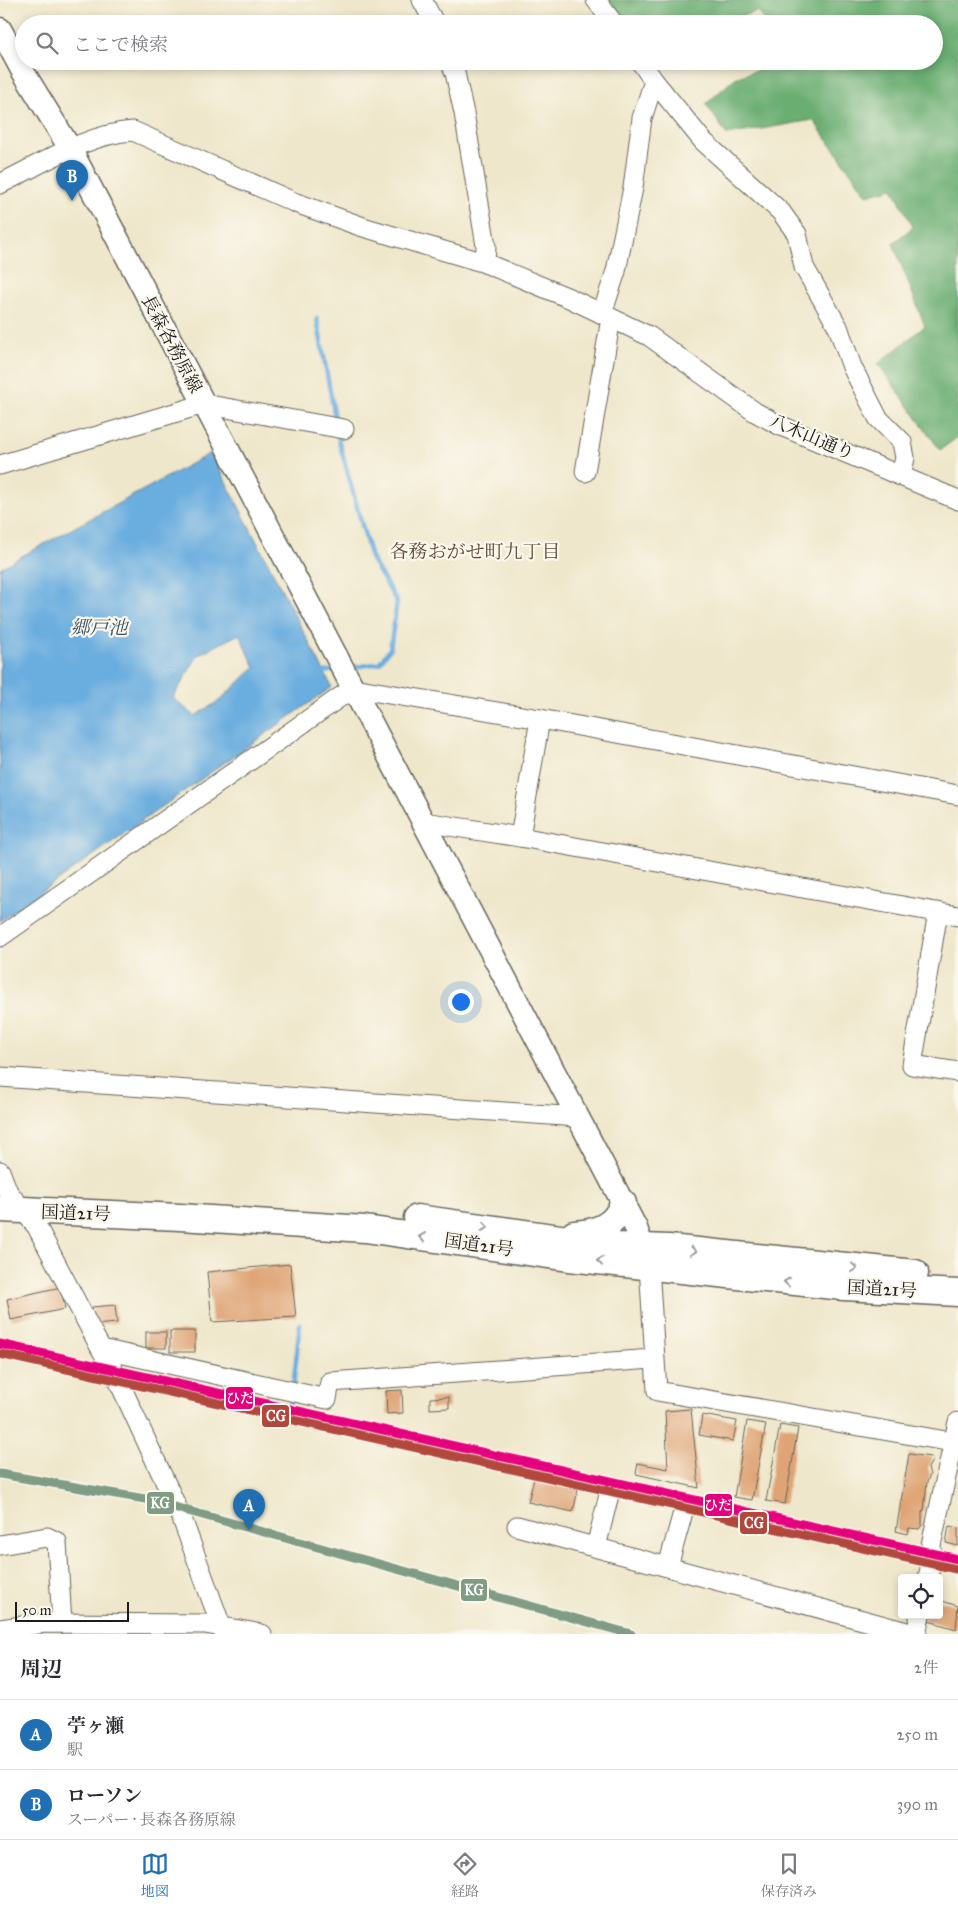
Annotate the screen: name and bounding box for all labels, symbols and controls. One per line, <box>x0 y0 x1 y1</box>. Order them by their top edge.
search box <box>15 15 943 70</box>
icon: search <box>33 29 61 57</box>
text: ここで検索 <box>73 33 168 56</box>
pin: B <box>56 160 88 201</box>
street label: 長森各務原線 <box>137 291 207 397</box>
street label: 八木山通り <box>766 409 858 465</box>
district label: 各務おがせ町九丁目 <box>389 540 561 563</box>
water label: 郷戸池 <box>70 616 129 639</box>
your location <box>448 989 474 1015</box>
street label: 国道21号 <box>41 1201 111 1225</box>
one-way arrow <box>481 1221 489 1232</box>
street label: 国道21号 <box>443 1229 515 1261</box>
one-way arrow <box>418 1232 426 1243</box>
one-way arrow <box>689 1245 697 1256</box>
one-way arrow <box>596 1256 604 1267</box>
one-way arrow <box>851 1262 859 1273</box>
street label: 国道21号 <box>846 1276 918 1302</box>
one-way arrow <box>783 1277 791 1288</box>
line badge: ひだ <box>225 1386 254 1410</box>
text: ひだ <box>226 1390 254 1407</box>
line badge: CG <box>261 1404 290 1428</box>
text: CG <box>266 1408 287 1425</box>
pin: A <box>233 1489 265 1530</box>
line badge: KG <box>146 1491 175 1515</box>
line badge: ひだ <box>704 1493 733 1517</box>
text: KG <box>150 1495 171 1512</box>
text: ひだ <box>704 1497 732 1514</box>
line badge: CG <box>739 1511 768 1535</box>
text: CG <box>744 1515 765 1532</box>
map controls <box>898 1574 943 1619</box>
button: locate <box>898 1574 943 1619</box>
line badge: KG <box>460 1578 488 1602</box>
text: KG <box>464 1582 485 1599</box>
scale bar <box>15 1599 129 1622</box>
text: 50 m <box>22 1602 51 1619</box>
text: 周辺 <box>20 1656 62 1682</box>
text: 2件 <box>914 1658 938 1677</box>
text: 苧ヶ瀬 <box>67 1714 124 1737</box>
text: A <box>31 1725 41 1744</box>
text: 250 m <box>897 1725 938 1744</box>
text: 駅 <box>67 1740 83 1759</box>
text: ローソン <box>67 1784 142 1807</box>
text: B <box>31 1795 41 1814</box>
text: 390 m <box>897 1795 938 1814</box>
text: スーパー · 長森各務原線 <box>67 1810 236 1829</box>
tab: 地図 <box>141 1850 169 1900</box>
tab: 経路 <box>451 1850 479 1900</box>
tab: 保存済み <box>761 1850 817 1900</box>

